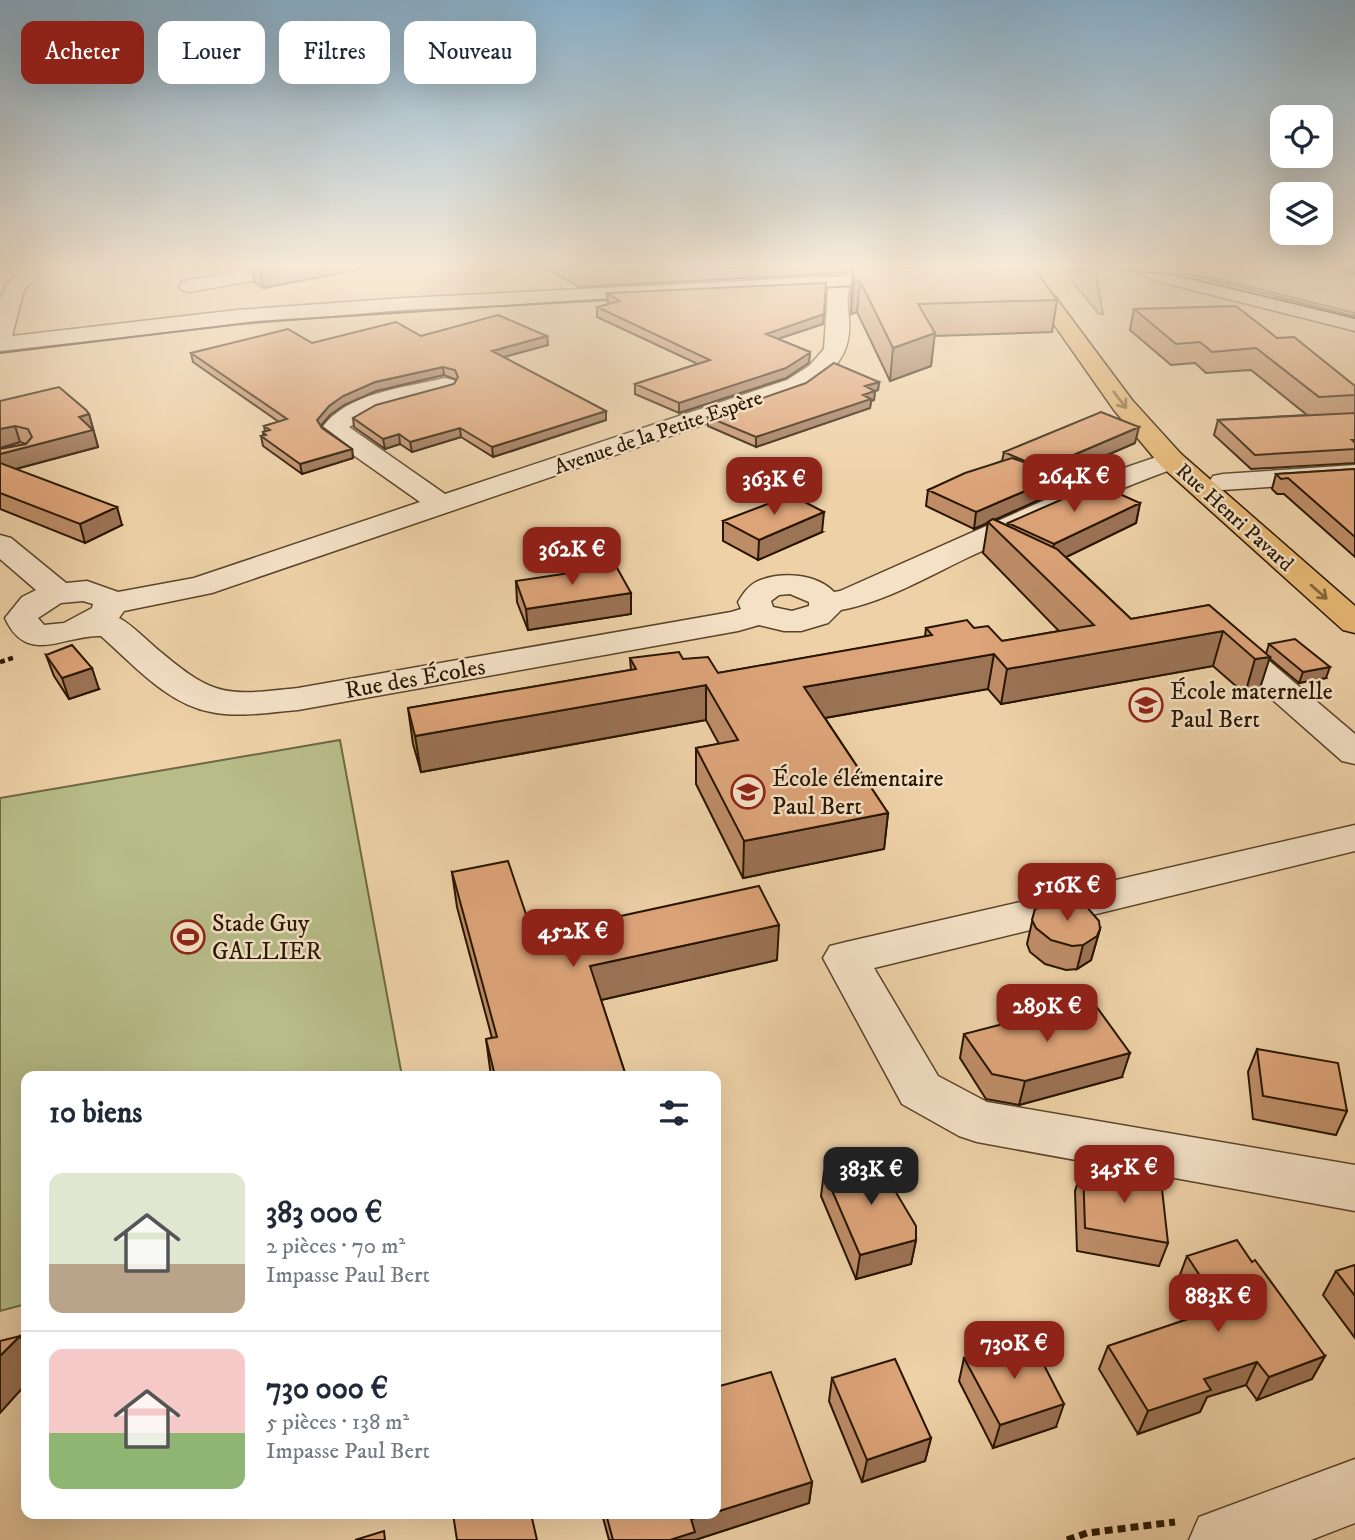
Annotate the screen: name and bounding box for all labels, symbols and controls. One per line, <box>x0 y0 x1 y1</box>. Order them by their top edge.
chip: Acheter <box>21 21 144 84</box>
chip: Louer <box>158 21 265 84</box>
chip: Filtres <box>279 21 390 84</box>
chip: Nouveau <box>404 21 536 84</box>
map controls <box>1270 105 1333 245</box>
button: locate <box>1270 105 1333 168</box>
button: layers <box>1270 182 1333 245</box>
street label: Avenue de la Petite Espère <box>551 385 766 481</box>
one-way arrow <box>1113 391 1128 409</box>
pin: 264K € <box>1017 454 1131 514</box>
pin: 363K € <box>717 458 831 517</box>
street label: Rue Henri Pavard <box>1170 458 1299 578</box>
text: 264K € <box>1038 462 1110 491</box>
text: 363K € <box>742 465 806 494</box>
pin: 362K € <box>515 528 629 587</box>
text: 362K € <box>539 535 605 564</box>
one-way arrow <box>1310 584 1328 600</box>
street label: Rue des Écoles <box>343 652 488 706</box>
place label: École maternelle Paul Bert <box>1170 677 1333 735</box>
school or university icon: École maternelle Paul Bert <box>1127 686 1165 724</box>
place label: École élémentaire Paul Bert <box>772 764 943 822</box>
school or university icon: École élémentaire Paul Bert <box>729 773 767 811</box>
pin: 516K € <box>1010 864 1124 923</box>
text: 516K € <box>1034 871 1100 900</box>
place label: Stade Guy GALLIER <box>212 909 322 967</box>
pin: 452K € <box>516 909 630 969</box>
text: 452K € <box>538 917 608 946</box>
sports icon: Stade Guy GALLIER <box>169 918 207 956</box>
pin: 289K € <box>990 984 1104 1044</box>
text: 289K € <box>1013 992 1081 1021</box>
icon: filters <box>655 1094 693 1132</box>
text: 10 biens <box>49 1095 142 1132</box>
pin: 345K € <box>1067 1146 1181 1205</box>
pin: 383K € <box>814 1148 928 1207</box>
text: 345K € <box>1090 1153 1158 1182</box>
text: 383K € <box>839 1155 903 1184</box>
text: 383 000 € <box>266 1195 382 1232</box>
icon: home <box>105 1201 189 1285</box>
text: 2 pièces · 70 m² <box>266 1232 405 1261</box>
text: Impasse Paul Bert <box>266 1261 430 1290</box>
pin: 883K € <box>1161 1274 1275 1334</box>
text: 883K € <box>1185 1282 1251 1311</box>
pin: 730K € <box>957 1322 1071 1381</box>
text: 730K € <box>980 1329 1048 1358</box>
text: 730 000 € <box>266 1371 388 1408</box>
icon: home <box>105 1377 189 1461</box>
text: 5 pièces · 138 m² <box>266 1408 409 1437</box>
text: Impasse Paul Bert <box>266 1437 430 1466</box>

